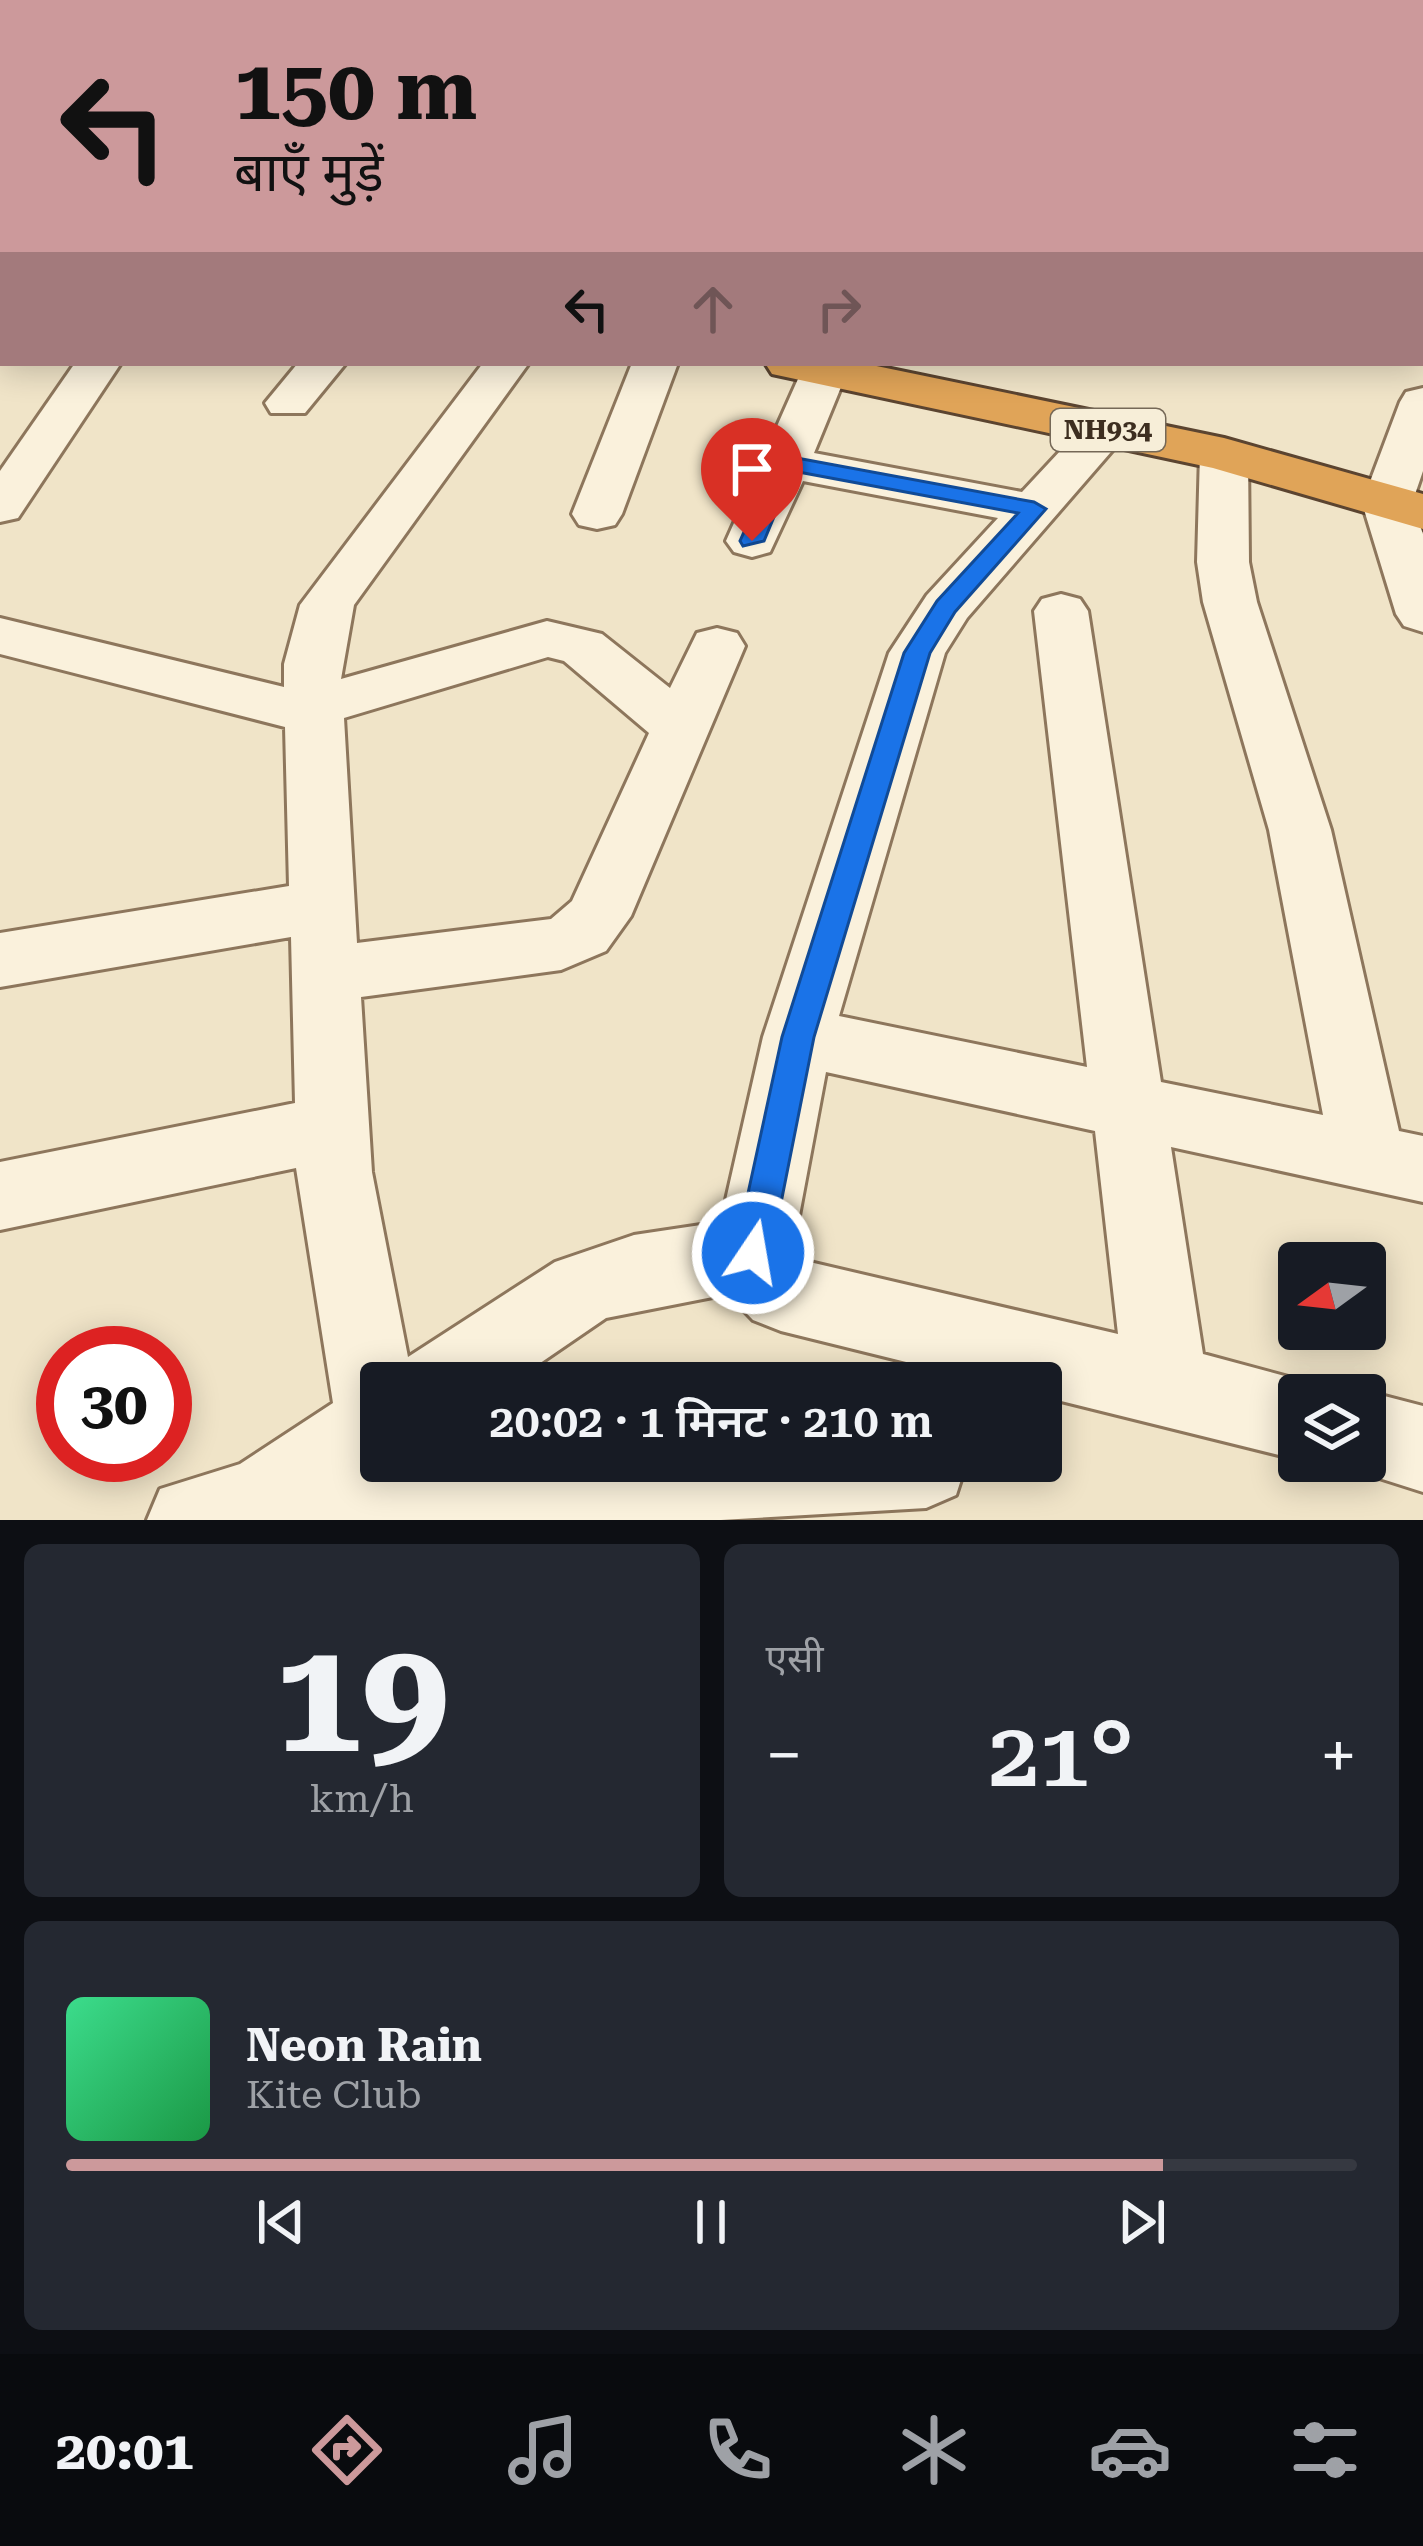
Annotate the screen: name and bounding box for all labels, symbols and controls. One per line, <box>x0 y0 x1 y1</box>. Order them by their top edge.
text: 150 m <box>234 41 477 139</box>
icon: left <box>36 48 192 204</box>
text: बाएँ मुड़ें <box>234 141 384 204</box>
icon: left <box>554 276 620 342</box>
icon: ahead <box>680 276 746 342</box>
icon: right <box>806 276 872 342</box>
road number: NH934 <box>1051 409 1165 451</box>
pin <box>701 418 803 541</box>
icon: arrive <box>719 436 785 502</box>
position arrow <box>690 1190 816 1316</box>
north arrow <box>1278 1242 1386 1350</box>
map controls <box>1278 1242 1386 1482</box>
speed limit sign: 30 <box>36 1326 192 1482</box>
button: layers <box>1278 1374 1386 1482</box>
text: 20:02 · 1 मिनट · 210 m <box>489 1395 933 1448</box>
text: 19 <box>274 1606 449 1789</box>
text: एसी <box>766 1636 824 1682</box>
text: 21° <box>989 1703 1134 1808</box>
text: − <box>766 1717 802 1794</box>
text: + <box>1320 1717 1357 1794</box>
text: km/h <box>310 1776 414 1822</box>
text: Neon Rain <box>246 2019 482 2072</box>
text: Kite Club <box>246 2072 422 2118</box>
icon: previous <box>248 2189 314 2255</box>
icon: pause <box>678 2189 744 2255</box>
icon: next <box>1109 2189 1175 2255</box>
icon: directions <box>305 2408 389 2492</box>
icon: music <box>501 2408 585 2492</box>
icon: phone <box>696 2408 780 2492</box>
icon: climate <box>892 2408 976 2492</box>
icon: car <box>1088 2408 1172 2492</box>
icon: filters <box>1283 2408 1367 2492</box>
text: 20:01 <box>56 2419 194 2482</box>

